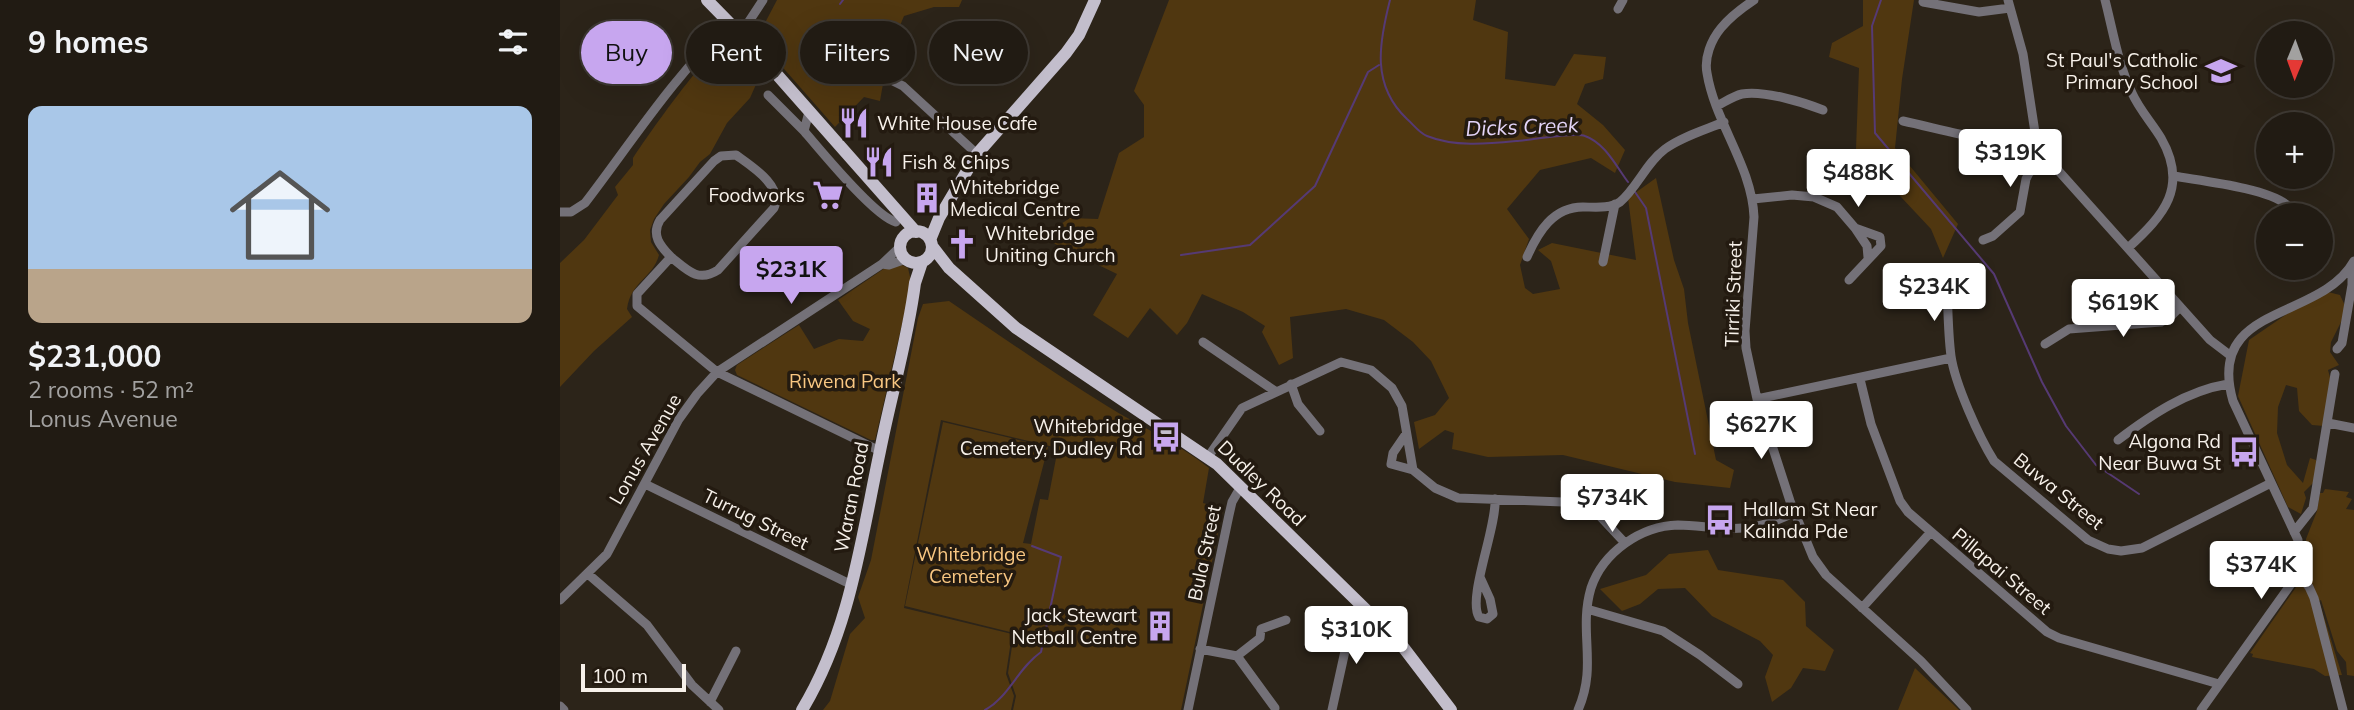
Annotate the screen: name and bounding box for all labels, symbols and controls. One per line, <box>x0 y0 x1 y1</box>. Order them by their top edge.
chip: Buy <box>581 21 672 84</box>
chip: Rent <box>686 21 786 84</box>
chip: Filters <box>800 21 915 84</box>
chip: New <box>929 21 1028 84</box>
north arrow <box>2256 21 2333 98</box>
map controls <box>2256 21 2333 280</box>
text: 9 homes <box>28 23 149 61</box>
icon: filters <box>494 23 532 61</box>
place label: St Paul's Catholic Primary School <box>2046 48 2198 94</box>
school or university icon: St Paul's Catholic Primary School <box>2204 54 2238 88</box>
restaurant icon: White House Cafe <box>837 106 871 140</box>
place label: White House Cafe <box>877 111 1037 135</box>
water label: Dicks Creek <box>1465 111 1580 141</box>
button: + <box>2256 112 2333 189</box>
pin: $319K <box>1961 130 2059 189</box>
text: $319K <box>1975 137 2045 166</box>
restaurant icon: Fish & Chips <box>862 145 896 179</box>
place label: Fish & Chips <box>902 150 1010 174</box>
pin: $488K <box>1809 150 1907 209</box>
icon: home <box>217 152 343 278</box>
text: $488K <box>1823 157 1893 186</box>
place label: Whitebridge Medical Centre <box>950 175 1080 221</box>
supermarket icon: Foodworks <box>811 178 845 212</box>
building icon: Whitebridge Medical Centre <box>910 181 944 215</box>
place label: Foodworks <box>708 183 805 207</box>
button: − <box>2256 203 2333 280</box>
place label: Whitebridge Uniting Church <box>985 221 1116 267</box>
church icon: Whitebridge Uniting Church <box>945 227 979 261</box>
street label: Tirriki Street <box>1719 240 1747 347</box>
pin: $231K <box>742 246 840 306</box>
text: $231K <box>756 254 826 283</box>
pin: $234K <box>1885 264 1983 323</box>
text: $234K <box>1899 271 1969 300</box>
pin: $619K <box>2074 280 2172 339</box>
text: $619K <box>2088 287 2158 316</box>
text: $231,000 <box>28 337 161 375</box>
park label: Riwena Park <box>789 369 901 393</box>
text: 2 rooms · 52 m² <box>28 375 194 404</box>
street label: Lonus Avenue <box>604 389 686 509</box>
pin: $627K <box>1712 402 1810 461</box>
text: Lonus Avenue <box>28 404 178 433</box>
text: $627K <box>1726 409 1796 438</box>
place label: Whitebridge Cemetery, Dudley Rd <box>960 414 1143 460</box>
bus stop icon: Whitebridge Cemetery, Dudley Rd <box>1149 420 1183 454</box>
place label: Algona Rd Near Buwa St <box>2098 429 2221 475</box>
street label: Dudley Road <box>1213 435 1311 531</box>
bus stop icon: Algona Rd Near Buwa St <box>2227 435 2261 469</box>
street label: Waran Road <box>829 440 873 554</box>
street label: Buwa Street <box>2009 447 2109 535</box>
pin: $734K <box>1563 475 1661 534</box>
text: $734K <box>1577 482 1647 511</box>
street label: Turrug Street <box>699 483 813 555</box>
place label: Hallam St Near Kalinda Pde <box>1743 497 1877 543</box>
street label: Bula Street <box>1182 503 1226 603</box>
bus stop icon: Hallam St Near Kalinda Pde <box>1703 503 1737 537</box>
street label: Pillapai Street <box>1947 523 2057 620</box>
park label: Whitebridge Cemetery <box>916 542 1026 588</box>
pin: $374K <box>2212 542 2310 601</box>
text: $374K <box>2226 549 2296 578</box>
place label: Jack Stewart Netball Centre <box>1011 603 1137 649</box>
pin: $310K <box>1307 606 1405 666</box>
building icon: Jack Stewart Netball Centre <box>1143 609 1177 643</box>
text: $310K <box>1321 614 1391 643</box>
scale bar <box>581 661 686 693</box>
text: 100 m <box>592 664 648 688</box>

